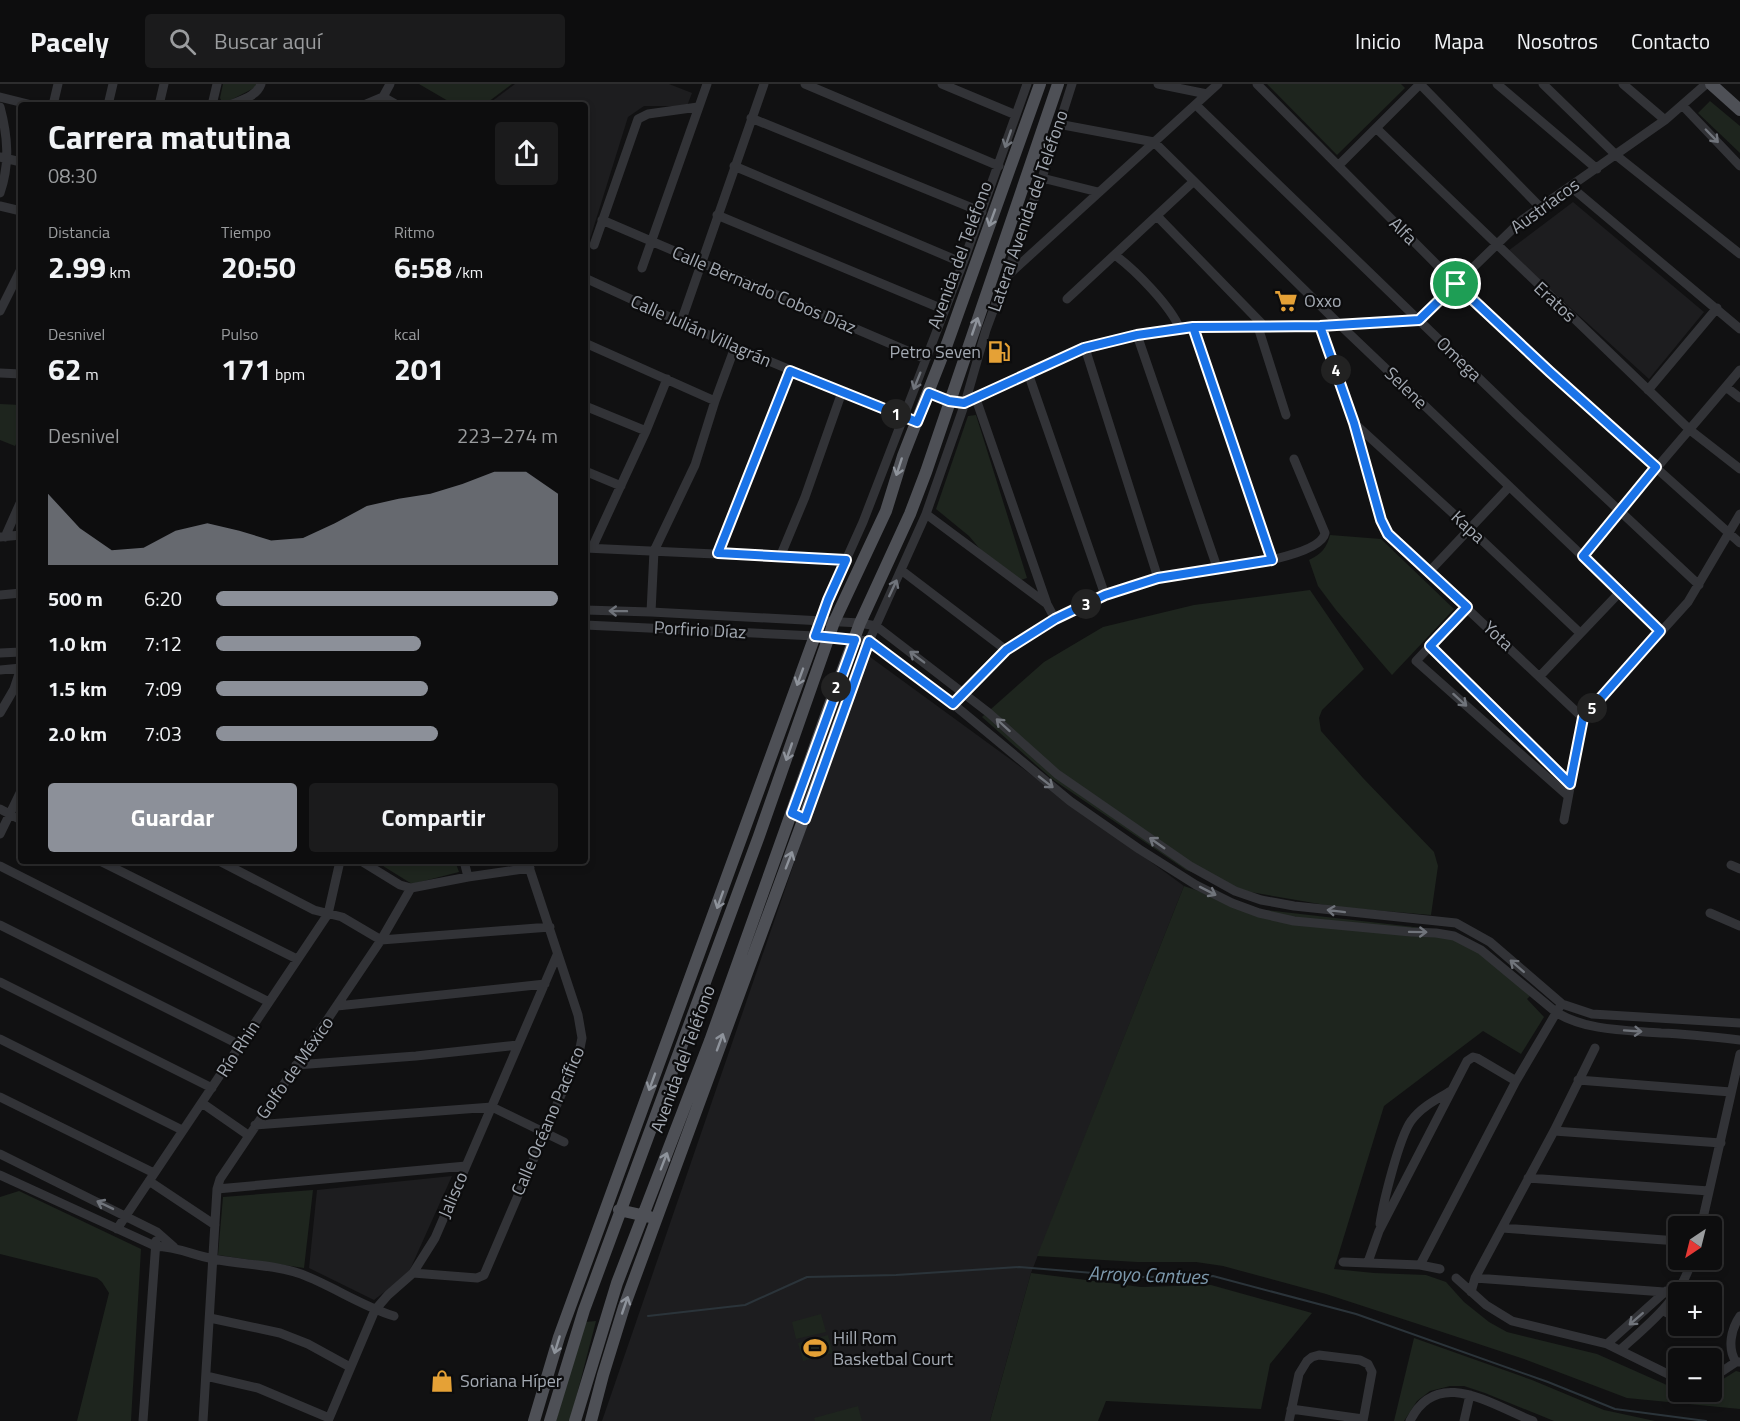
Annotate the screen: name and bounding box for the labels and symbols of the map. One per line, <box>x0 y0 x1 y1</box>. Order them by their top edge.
street label: Lateral Avenida del Teléfono <box>980 106 1075 315</box>
one-way arrow <box>1704 128 1719 143</box>
one-way arrow <box>1002 129 1013 148</box>
street label: Austríacos <box>1504 171 1585 240</box>
street label: Avenida del Teléfono <box>920 177 999 332</box>
one-way arrow <box>986 208 997 227</box>
street label: Alfa <box>1383 211 1423 251</box>
street label: Calle Bernardo Cobos Díaz <box>668 239 860 341</box>
pin <box>1430 258 1481 309</box>
street label: Eratos <box>1528 275 1583 328</box>
street label: Calle Julián Villagrán <box>626 287 776 374</box>
place label: Oxxo <box>1304 287 1341 314</box>
supermarket icon: Oxxo <box>1273 288 1299 314</box>
one-way arrow <box>970 317 981 336</box>
street label: Omega <box>1430 330 1488 387</box>
place label: Petro Seven <box>890 338 981 365</box>
fuel station icon: Petro Seven <box>986 339 1012 365</box>
pin: 4 <box>1321 355 1351 385</box>
street label: Selene <box>1379 360 1434 415</box>
one-way arrow <box>911 371 922 390</box>
pin: 1 <box>881 399 911 429</box>
one-way arrow <box>893 457 904 476</box>
street label: Kapa <box>1445 504 1491 549</box>
one-way arrow <box>888 579 899 597</box>
pin: 3 <box>1071 589 1101 619</box>
one-way arrow <box>609 605 629 617</box>
street label: Porfirio Díaz <box>653 614 747 645</box>
street label: Yota <box>1477 614 1520 657</box>
one-way arrow <box>909 651 925 664</box>
one-way arrow <box>794 667 805 686</box>
pin: 2 <box>821 672 851 702</box>
one-way arrow <box>1452 693 1467 707</box>
pin: 5 <box>1577 693 1607 723</box>
one-way arrow <box>995 718 1010 732</box>
one-way arrow <box>783 742 794 760</box>
one-way arrow <box>1038 776 1054 789</box>
one-way arrow <box>1150 837 1166 849</box>
one-way arrow <box>785 851 796 870</box>
one-way arrow <box>1198 886 1216 897</box>
one-way arrow <box>714 890 725 909</box>
one-way arrow <box>1327 905 1347 916</box>
one-way arrow <box>1407 926 1427 938</box>
one-way arrow <box>1510 959 1525 973</box>
street label: Avenida del Teléfono <box>643 981 722 1136</box>
street label: Golfo de México <box>249 1011 340 1125</box>
street label: Río Rhin <box>209 1015 266 1082</box>
one-way arrow <box>1623 1025 1643 1036</box>
one-way arrow <box>716 1033 727 1052</box>
street label: Calle Océano Pacífico <box>504 1042 591 1200</box>
one-way arrow <box>646 1073 657 1091</box>
one-way arrow <box>659 1152 670 1171</box>
street label: Jalisco <box>431 1167 474 1222</box>
one-way arrow <box>96 1199 114 1211</box>
north arrow <box>1668 1216 1722 1270</box>
water label: Arroyo Cantues <box>1087 1257 1210 1292</box>
one-way arrow <box>621 1296 632 1314</box>
one-way arrow <box>1629 1312 1644 1326</box>
place label: Hill Rom Basketbal Court <box>833 1324 954 1372</box>
one-way arrow <box>550 1335 561 1354</box>
sports icon: Hill Rom Basketbal Court <box>802 1335 828 1361</box>
place label: Soriana Híper <box>460 1367 562 1394</box>
shop icon: Soriana Híper <box>429 1368 455 1394</box>

